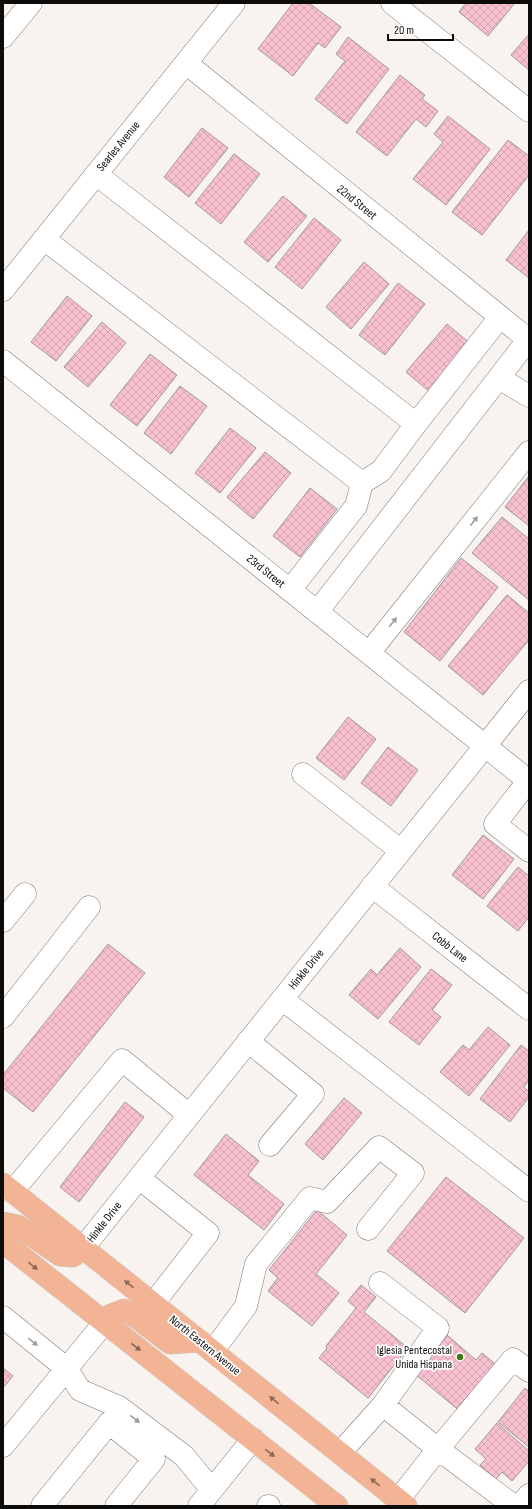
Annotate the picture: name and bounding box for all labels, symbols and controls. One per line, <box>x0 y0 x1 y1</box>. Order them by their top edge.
scale bar <box>388 16 453 42</box>
text: 20 m <box>394 23 414 38</box>
street label: Searles Avenue <box>93 118 143 175</box>
street label: 22nd Street <box>334 182 380 223</box>
one-way arrow <box>470 515 478 526</box>
street label: 23rd Street <box>243 551 288 592</box>
one-way arrow <box>389 617 398 628</box>
street label: Cobb Lane <box>429 929 471 966</box>
street label: Hinkle Drive <box>285 946 327 993</box>
street label: Hinkle Drive <box>84 1199 125 1246</box>
one-way arrow <box>28 1262 39 1270</box>
one-way arrow <box>123 1280 134 1289</box>
street label: North Eastern Avenue <box>166 1312 243 1379</box>
one-way arrow <box>28 1337 39 1346</box>
one-way arrow <box>130 1342 141 1351</box>
place label: Iglesia Pentecostal Unida Hispana <box>377 1343 452 1372</box>
marker: Iglesia Pentecostal Unida Hispana <box>455 1352 465 1362</box>
one-way arrow <box>268 1396 279 1405</box>
one-way arrow <box>129 1415 140 1423</box>
one-way arrow <box>265 1449 276 1458</box>
one-way arrow <box>370 1477 381 1486</box>

